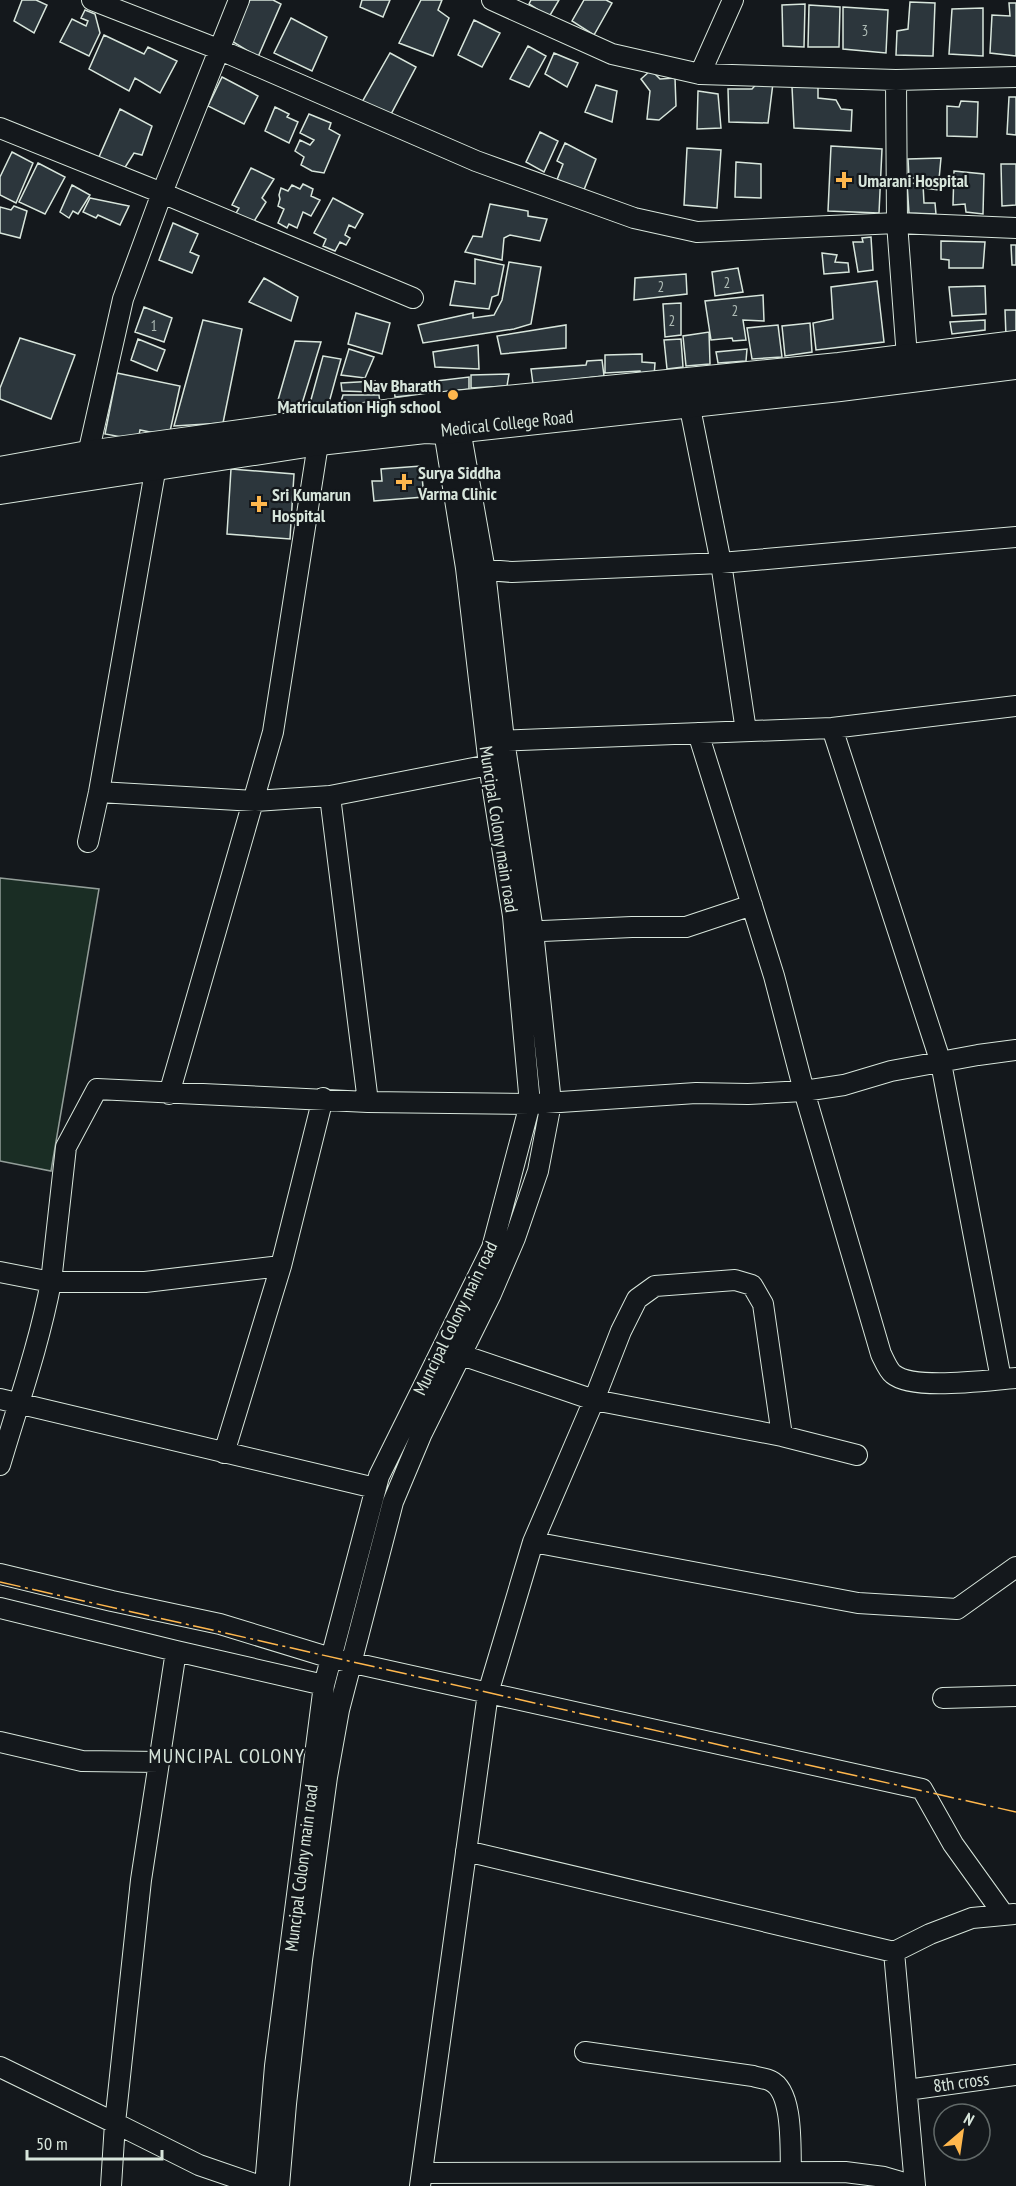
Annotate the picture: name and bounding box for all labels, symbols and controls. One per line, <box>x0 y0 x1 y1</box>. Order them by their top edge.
house number: 3 <box>862 21 868 40</box>
place label: Umarani Hospital <box>858 169 969 192</box>
marker: Umarani Hospital <box>835 171 853 189</box>
house number: 2 <box>724 273 730 292</box>
house number: 2 <box>658 277 664 296</box>
house number: 2 <box>732 301 738 320</box>
house number: 2 <box>669 311 675 330</box>
house number: 1 <box>151 316 157 335</box>
place label: Nav Bharath Matriculation High school <box>277 374 442 418</box>
marker: Nav Bharath Matriculation High school <box>446 388 460 402</box>
street label: Medical College Road <box>440 405 574 441</box>
place label: Surya Siddha Varma Clinic <box>417 461 501 505</box>
marker: Surya Siddha Varma Clinic <box>395 473 413 491</box>
place label: Sri Kumarun Hospital <box>272 483 351 527</box>
marker: Sri Kumarun Hospital <box>250 495 268 513</box>
street label: Muncipal Colony main road <box>474 744 524 914</box>
street label: Muncipal Colony main road <box>408 1237 502 1399</box>
district label: MUNCIPAL COLONY <box>148 1743 306 1769</box>
street label: Muncipal Colony main road <box>279 1783 323 1953</box>
street label: 8th cross <box>932 2067 990 2097</box>
north arrow <box>932 2102 992 2162</box>
text: N <box>961 2108 978 2130</box>
scale bar <box>27 2123 162 2161</box>
text: 50 m <box>36 2132 68 2155</box>

